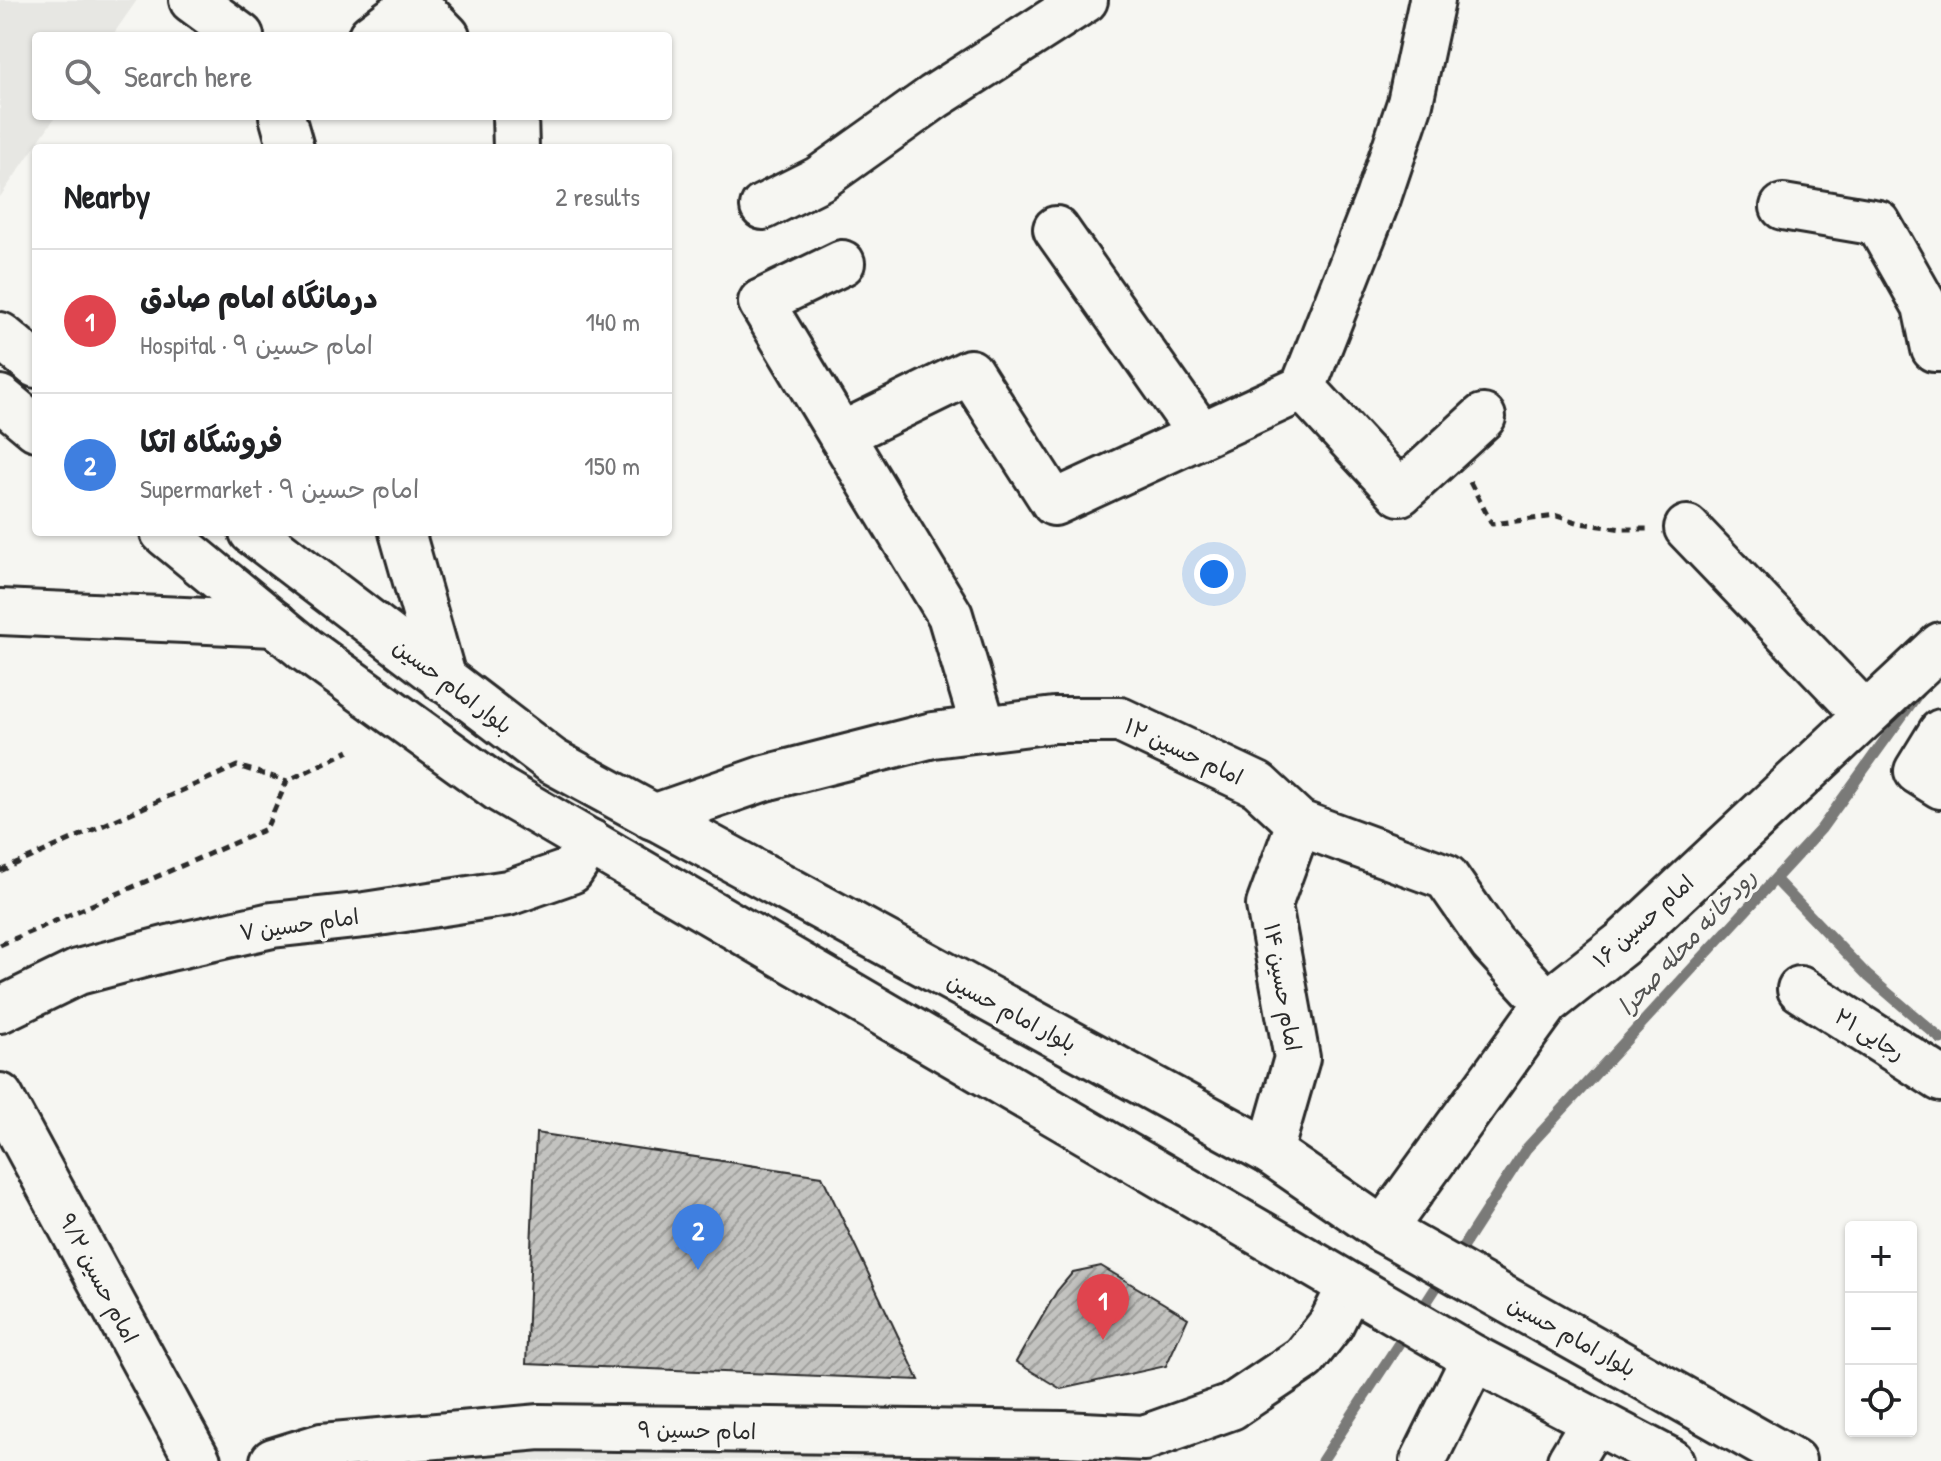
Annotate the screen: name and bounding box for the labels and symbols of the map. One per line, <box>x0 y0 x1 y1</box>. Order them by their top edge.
your location <box>1194 554 1234 594</box>
street label: بلوار امام حسین <box>386 631 519 742</box>
street label: امام حسین ۱۲ <box>1119 710 1248 793</box>
water label: رودخانه محله صحرا <box>1610 861 1763 1022</box>
street label: امام حسین ۱۶ <box>1586 868 1701 976</box>
street label: امام حسین ۷ <box>237 901 361 949</box>
street label: امام حسین ۱۴ <box>1255 921 1309 1054</box>
street label: بلوار امام حسین <box>941 965 1082 1060</box>
street label: رجایی ۲۱ <box>1829 1001 1911 1067</box>
pin: 2 <box>672 1204 724 1270</box>
street label: امام حسین ۹/۲ <box>50 1208 146 1349</box>
pin: 1 <box>1077 1274 1129 1340</box>
street label: بلوار امام حسین <box>1502 1288 1641 1385</box>
street label: امام حسین ۹ <box>637 1414 757 1448</box>

